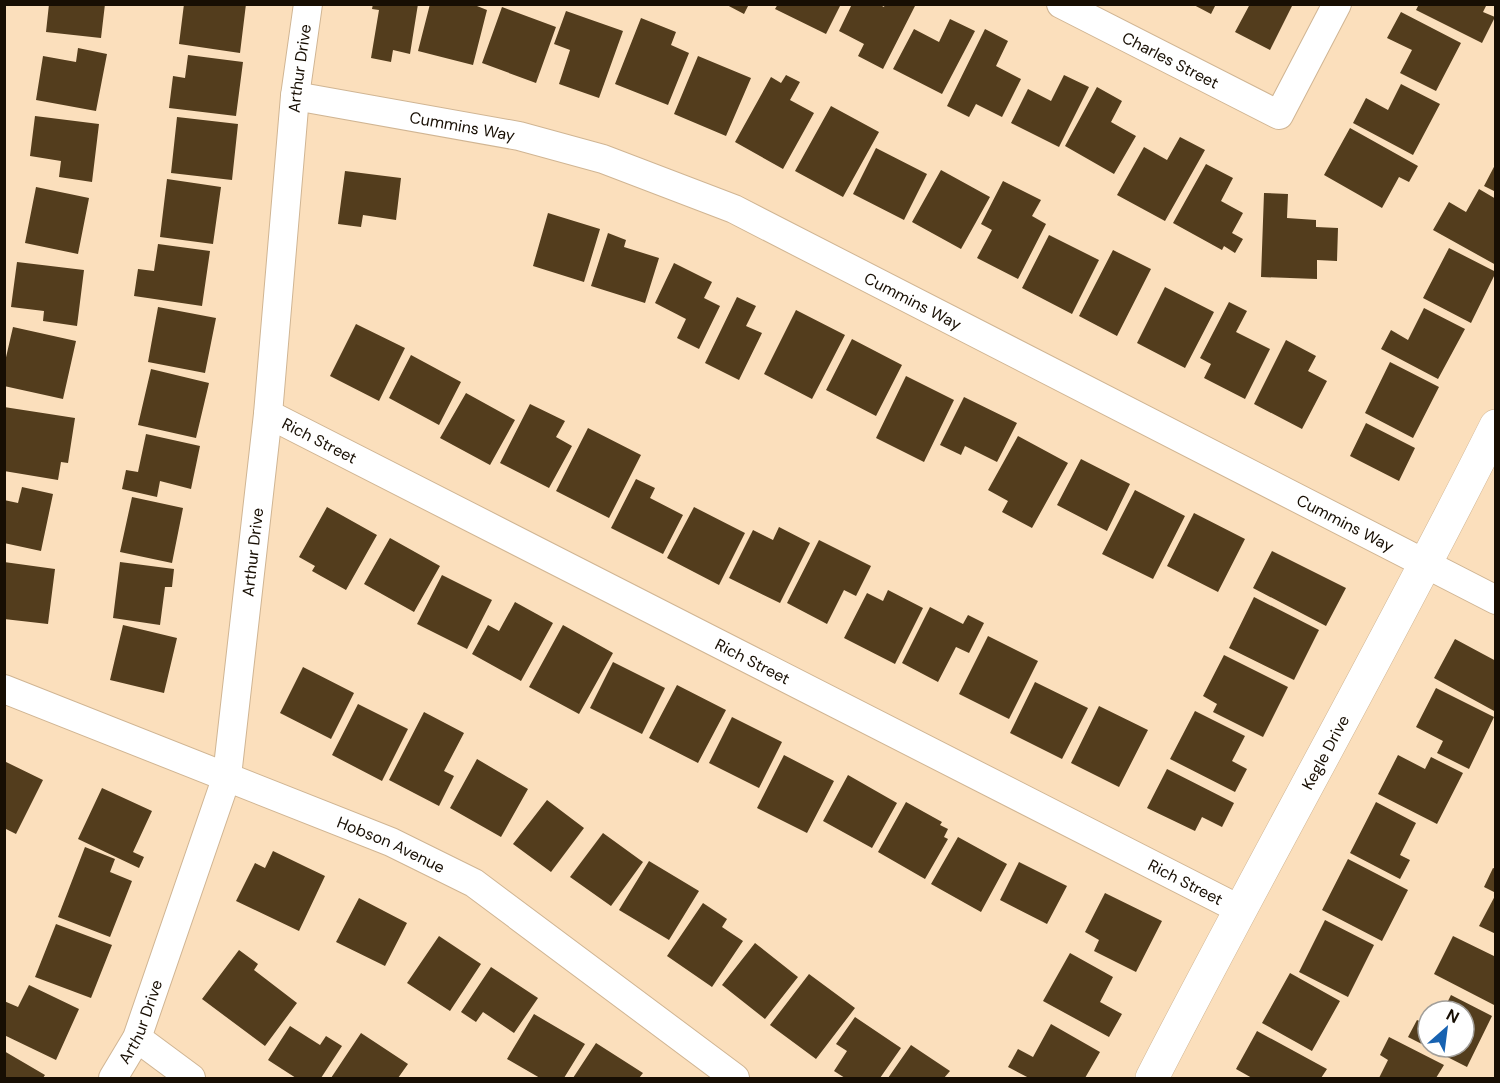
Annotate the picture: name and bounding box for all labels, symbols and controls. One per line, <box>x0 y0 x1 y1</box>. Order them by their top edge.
street label: Arthur Drive <box>283 23 316 114</box>
street label: Charles Street <box>1119 26 1222 93</box>
street label: Cummins Way <box>408 106 517 146</box>
street label: Cummins Way <box>861 267 965 335</box>
street label: Rich Street <box>279 413 361 468</box>
street label: Cummins Way <box>1293 489 1398 556</box>
street label: Arthur Drive <box>237 507 268 598</box>
street label: Rich Street <box>712 633 794 689</box>
street label: Kegle Drive <box>1296 711 1354 793</box>
street label: Hobson Avenue <box>334 811 448 877</box>
street label: Rich Street <box>1145 854 1227 910</box>
street label: Arthur Drive <box>113 977 167 1068</box>
north arrow <box>1416 999 1476 1059</box>
text: N <box>1443 1004 1463 1028</box>

